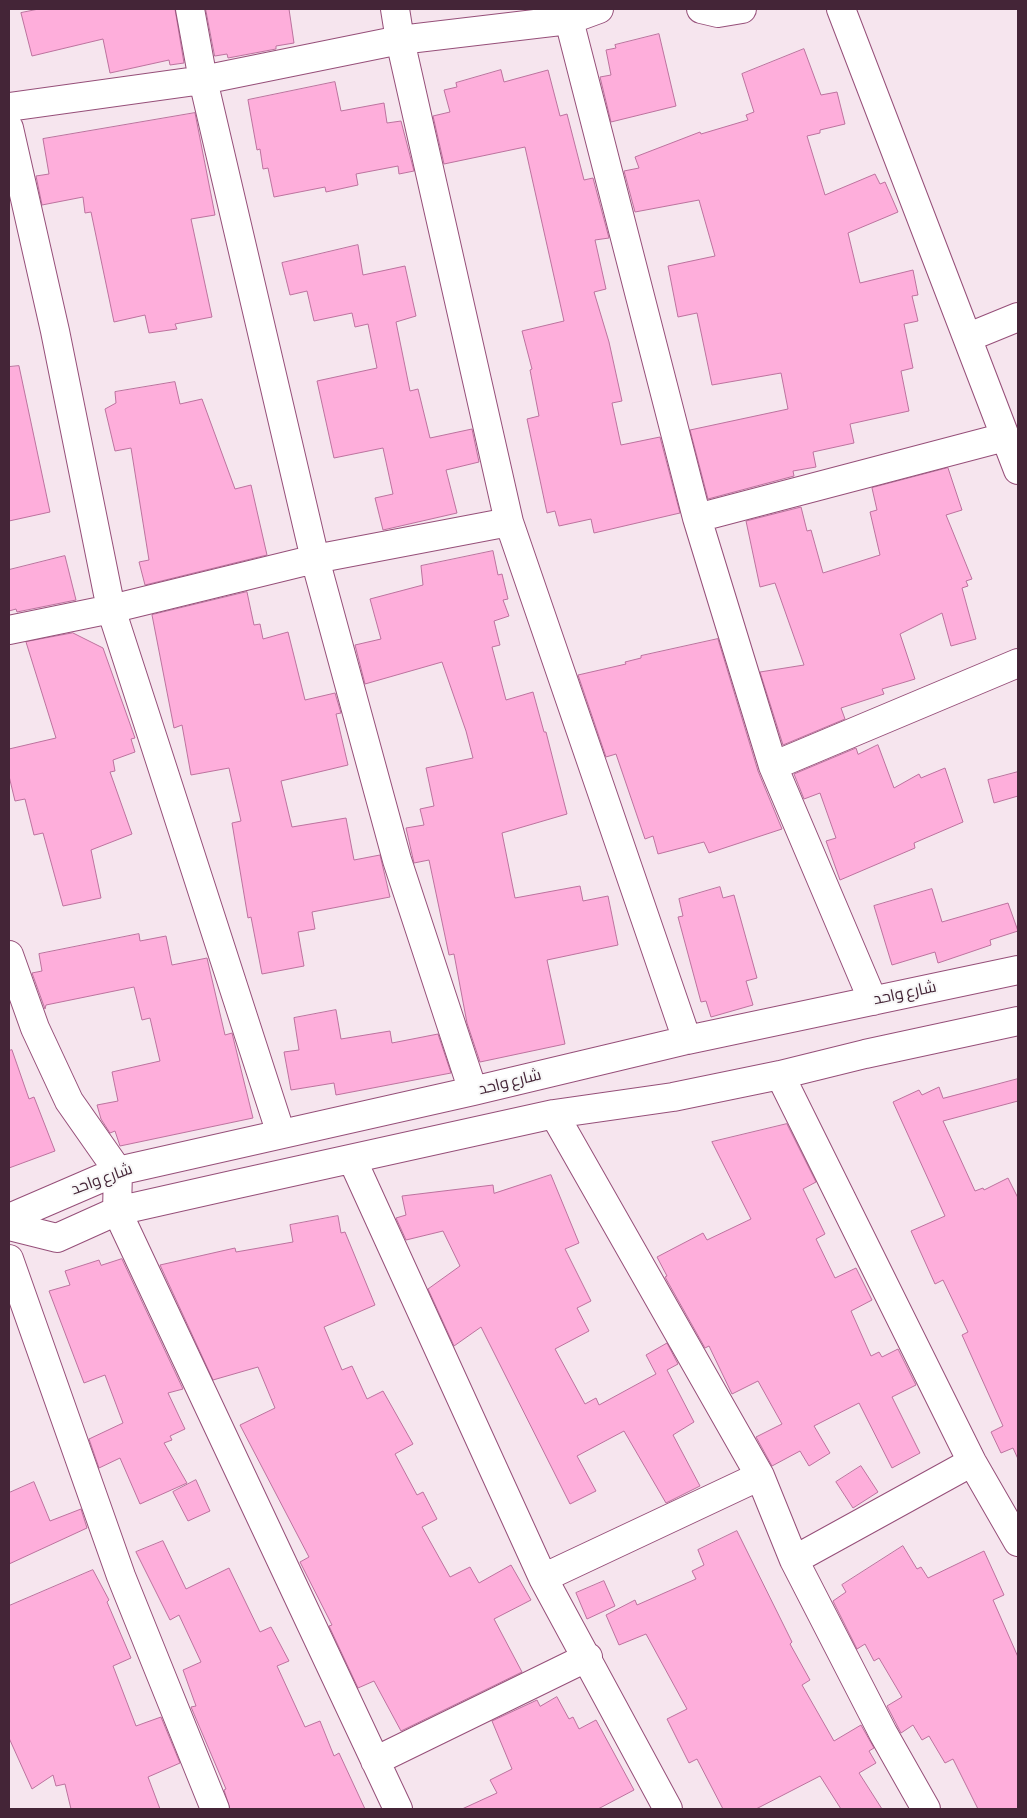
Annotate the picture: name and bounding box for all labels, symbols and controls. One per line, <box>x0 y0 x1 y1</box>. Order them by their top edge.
street label: شارع واحد <box>872 978 938 1010</box>
street label: شارع واحد <box>477 1066 543 1100</box>
street label: شارع واحد <box>69 1160 135 1200</box>

